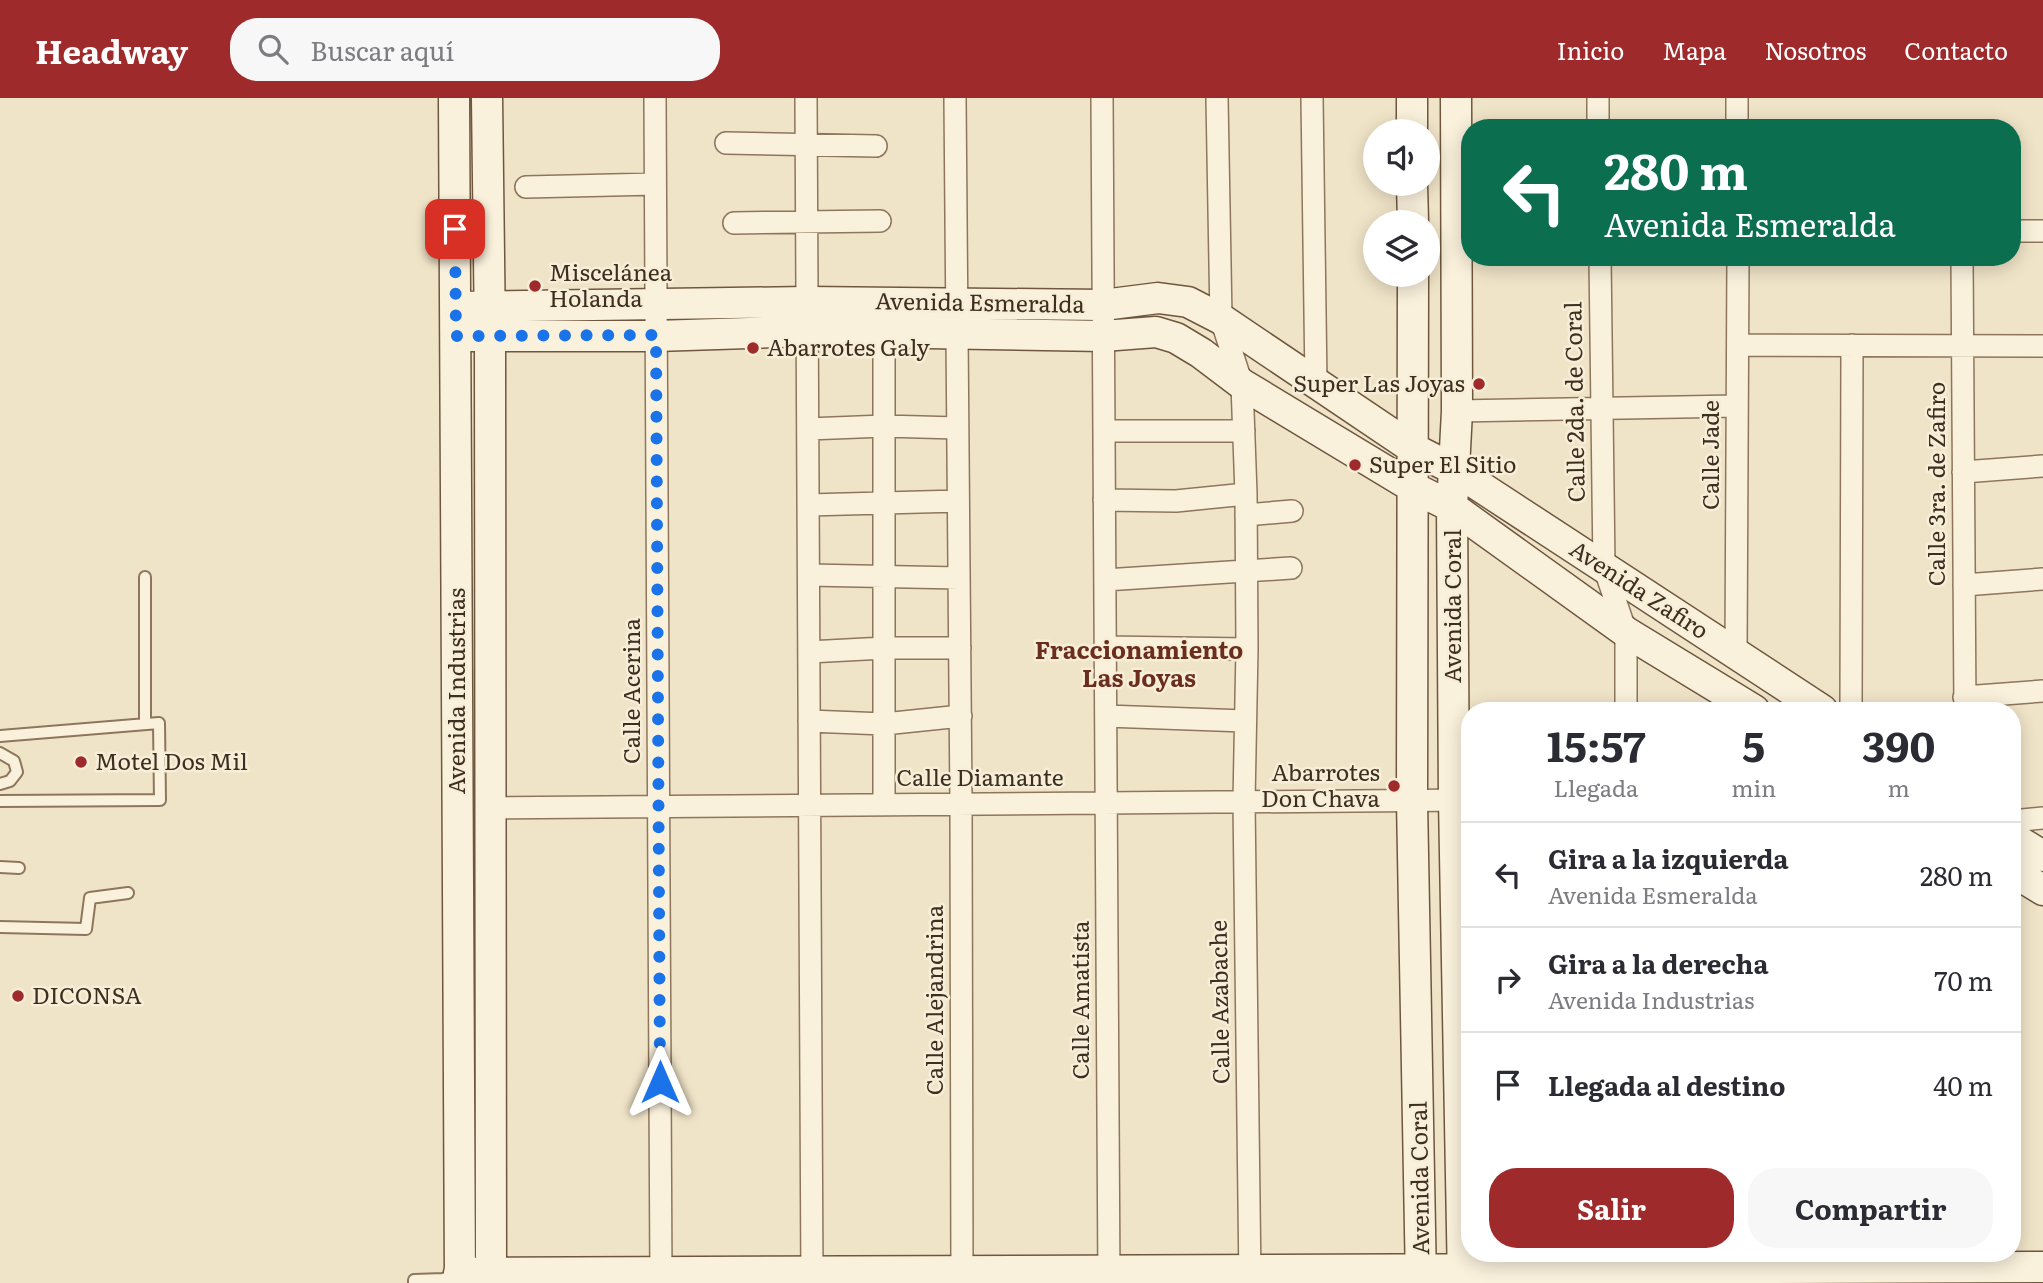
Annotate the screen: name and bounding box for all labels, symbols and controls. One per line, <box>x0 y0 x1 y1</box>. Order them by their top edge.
search box <box>230 18 720 81</box>
text: Headway <box>35 25 188 74</box>
icon: search <box>254 30 292 68</box>
text: Buscar aquí <box>310 30 454 69</box>
text: Inicio <box>1557 32 1624 67</box>
text: Mapa <box>1662 32 1726 67</box>
text: Nosotros <box>1764 32 1866 67</box>
text: Contacto <box>1904 32 2008 67</box>
map controls <box>1363 119 1440 287</box>
button: sound <box>1363 119 1440 196</box>
text: 280 m <box>1604 132 1748 205</box>
icon: left <box>1489 147 1580 238</box>
pin <box>425 199 485 259</box>
text: Avenida Esmeralda <box>1604 199 1896 247</box>
icon: arrive <box>436 210 474 248</box>
button: layers <box>1363 210 1440 287</box>
place label: Miscelánea Holanda <box>549 254 673 314</box>
marker: Miscelánea Holanda <box>527 278 543 294</box>
street label: Avenida Esmeralda <box>875 282 1086 320</box>
street label: Calle 2da. de Coral <box>1554 301 1592 503</box>
place label: Abarrotes Galy <box>767 329 931 363</box>
marker: Abarrotes Galy <box>745 340 761 356</box>
place label: Super Las Joyas <box>1293 365 1465 399</box>
marker: Super Las Joyas <box>1471 376 1487 392</box>
street label: Calle 3ra. de Zafiro <box>1918 382 1952 586</box>
street label: Calle Jade <box>1692 400 1726 510</box>
place label: Super El Sitio <box>1369 446 1517 480</box>
marker: Super El Sitio <box>1347 457 1363 473</box>
street label: Avenida Coral <box>1434 529 1468 683</box>
street label: Avenida Zafiro <box>1564 531 1716 646</box>
street label: Avenida Industrias <box>438 588 472 794</box>
street label: Calle Acerina <box>613 617 647 764</box>
district label: Fraccionamiento Las Joyas <box>1035 631 1243 694</box>
text: 15:57 <box>1547 713 1646 775</box>
text: 5 <box>1742 713 1765 775</box>
text: 390 <box>1862 713 1935 775</box>
place label: Motel Dos Mil <box>95 743 248 777</box>
marker: Motel Dos Mil <box>73 754 89 770</box>
place label: Abarrotes Don Chava <box>1261 754 1381 814</box>
street label: Calle Diamante <box>896 759 1064 793</box>
text: Llegada <box>1554 770 1639 804</box>
text: min <box>1731 770 1776 804</box>
text: m <box>1888 770 1910 804</box>
marker: Abarrotes Don Chava <box>1386 778 1402 794</box>
text: Gira a la izquierda <box>1548 838 1789 877</box>
text: 280 m <box>1920 855 1993 894</box>
icon: left <box>1489 856 1527 894</box>
text: Avenida Esmeralda <box>1548 877 1758 911</box>
street label: Calle Alejandrina <box>916 904 950 1095</box>
street label: Calle Amatista <box>1062 920 1096 1080</box>
street label: Calle Azabache <box>1200 920 1236 1084</box>
text: Gira a la derecha <box>1548 943 1768 982</box>
text: 70 m <box>1934 960 1993 999</box>
icon: right <box>1489 961 1527 999</box>
place label: DICONSA <box>32 977 142 1011</box>
text: Avenida Industrias <box>1548 982 1754 1016</box>
marker: DICONSA <box>10 988 26 1004</box>
position arrow <box>623 1045 697 1119</box>
text: Llegada al destino <box>1548 1065 1785 1104</box>
text: 40 m <box>1933 1065 1993 1104</box>
icon: arrive <box>1489 1066 1527 1104</box>
street label: Avenida Coral <box>1400 1101 1436 1255</box>
button: Salir <box>1489 1168 1734 1248</box>
button: Compartir <box>1748 1168 1993 1248</box>

